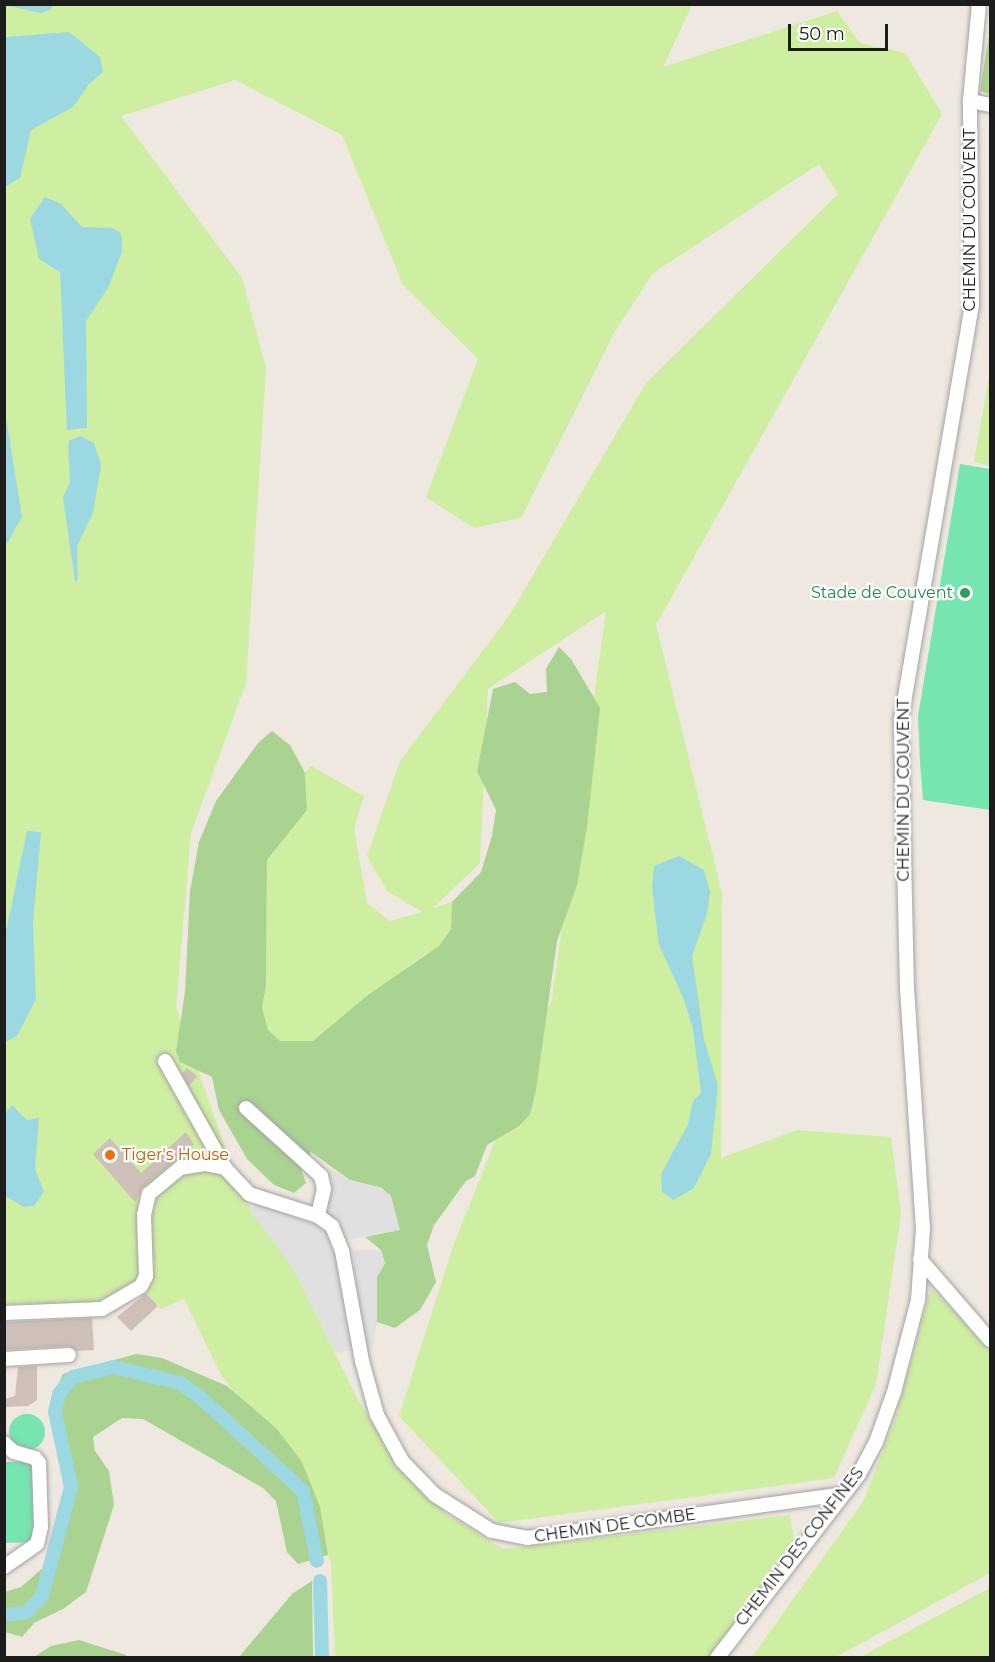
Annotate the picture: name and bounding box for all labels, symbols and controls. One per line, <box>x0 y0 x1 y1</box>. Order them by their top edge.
scale bar <box>791 12 892 50</box>
text: 50 m <box>799 23 845 45</box>
street label: CHEMIN DU COUVENT <box>960 128 980 312</box>
place label: Stade de Couvent <box>811 583 953 603</box>
marker: Stade de Couvent <box>958 586 972 600</box>
street label: CHEMIN DU COUVENT <box>894 698 914 882</box>
place label: Tiger's House <box>122 1145 229 1165</box>
marker: Tiger's House <box>103 1148 117 1162</box>
street label: CHEMIN DES CONFINES <box>732 1464 868 1630</box>
street label: CHEMIN DE COMBE <box>533 1505 697 1547</box>

